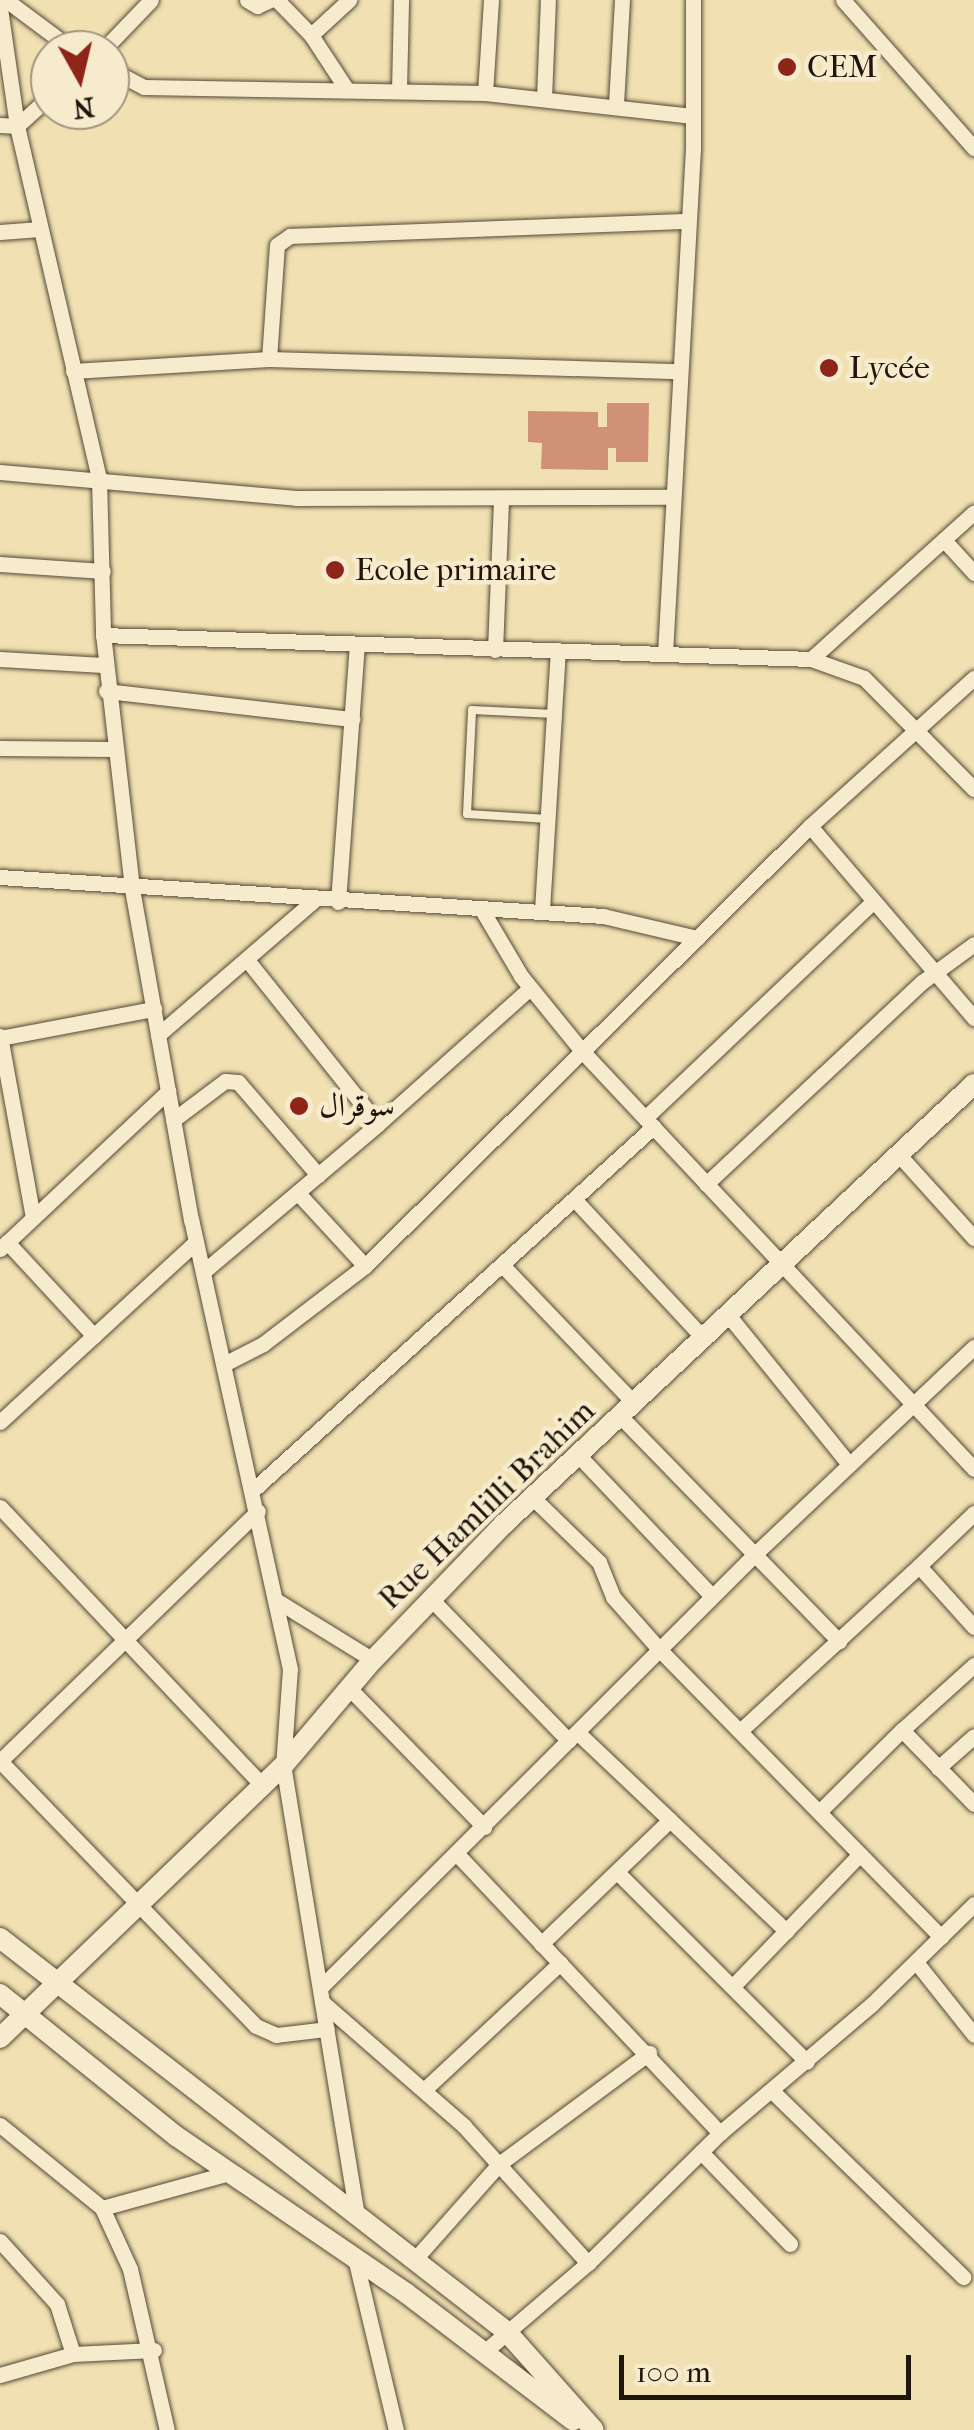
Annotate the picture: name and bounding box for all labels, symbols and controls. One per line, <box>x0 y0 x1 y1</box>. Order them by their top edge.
north arrow <box>30 30 130 130</box>
place label: CEM <box>807 48 877 86</box>
marker: CEM <box>776 56 798 78</box>
text: N <box>71 90 97 126</box>
place label: Lycée <box>849 349 930 387</box>
marker: Lycée <box>818 357 840 379</box>
place label: Ecole primaire <box>355 551 556 589</box>
marker: Ecole primaire <box>324 559 346 581</box>
place label: سوقرال <box>319 1087 395 1125</box>
marker: سوقرال <box>288 1095 310 1117</box>
street label: Rue Hamlilli Brahim <box>371 1392 603 1618</box>
scale bar <box>624 2335 916 2397</box>
text: 100 m <box>636 2355 711 2390</box>

